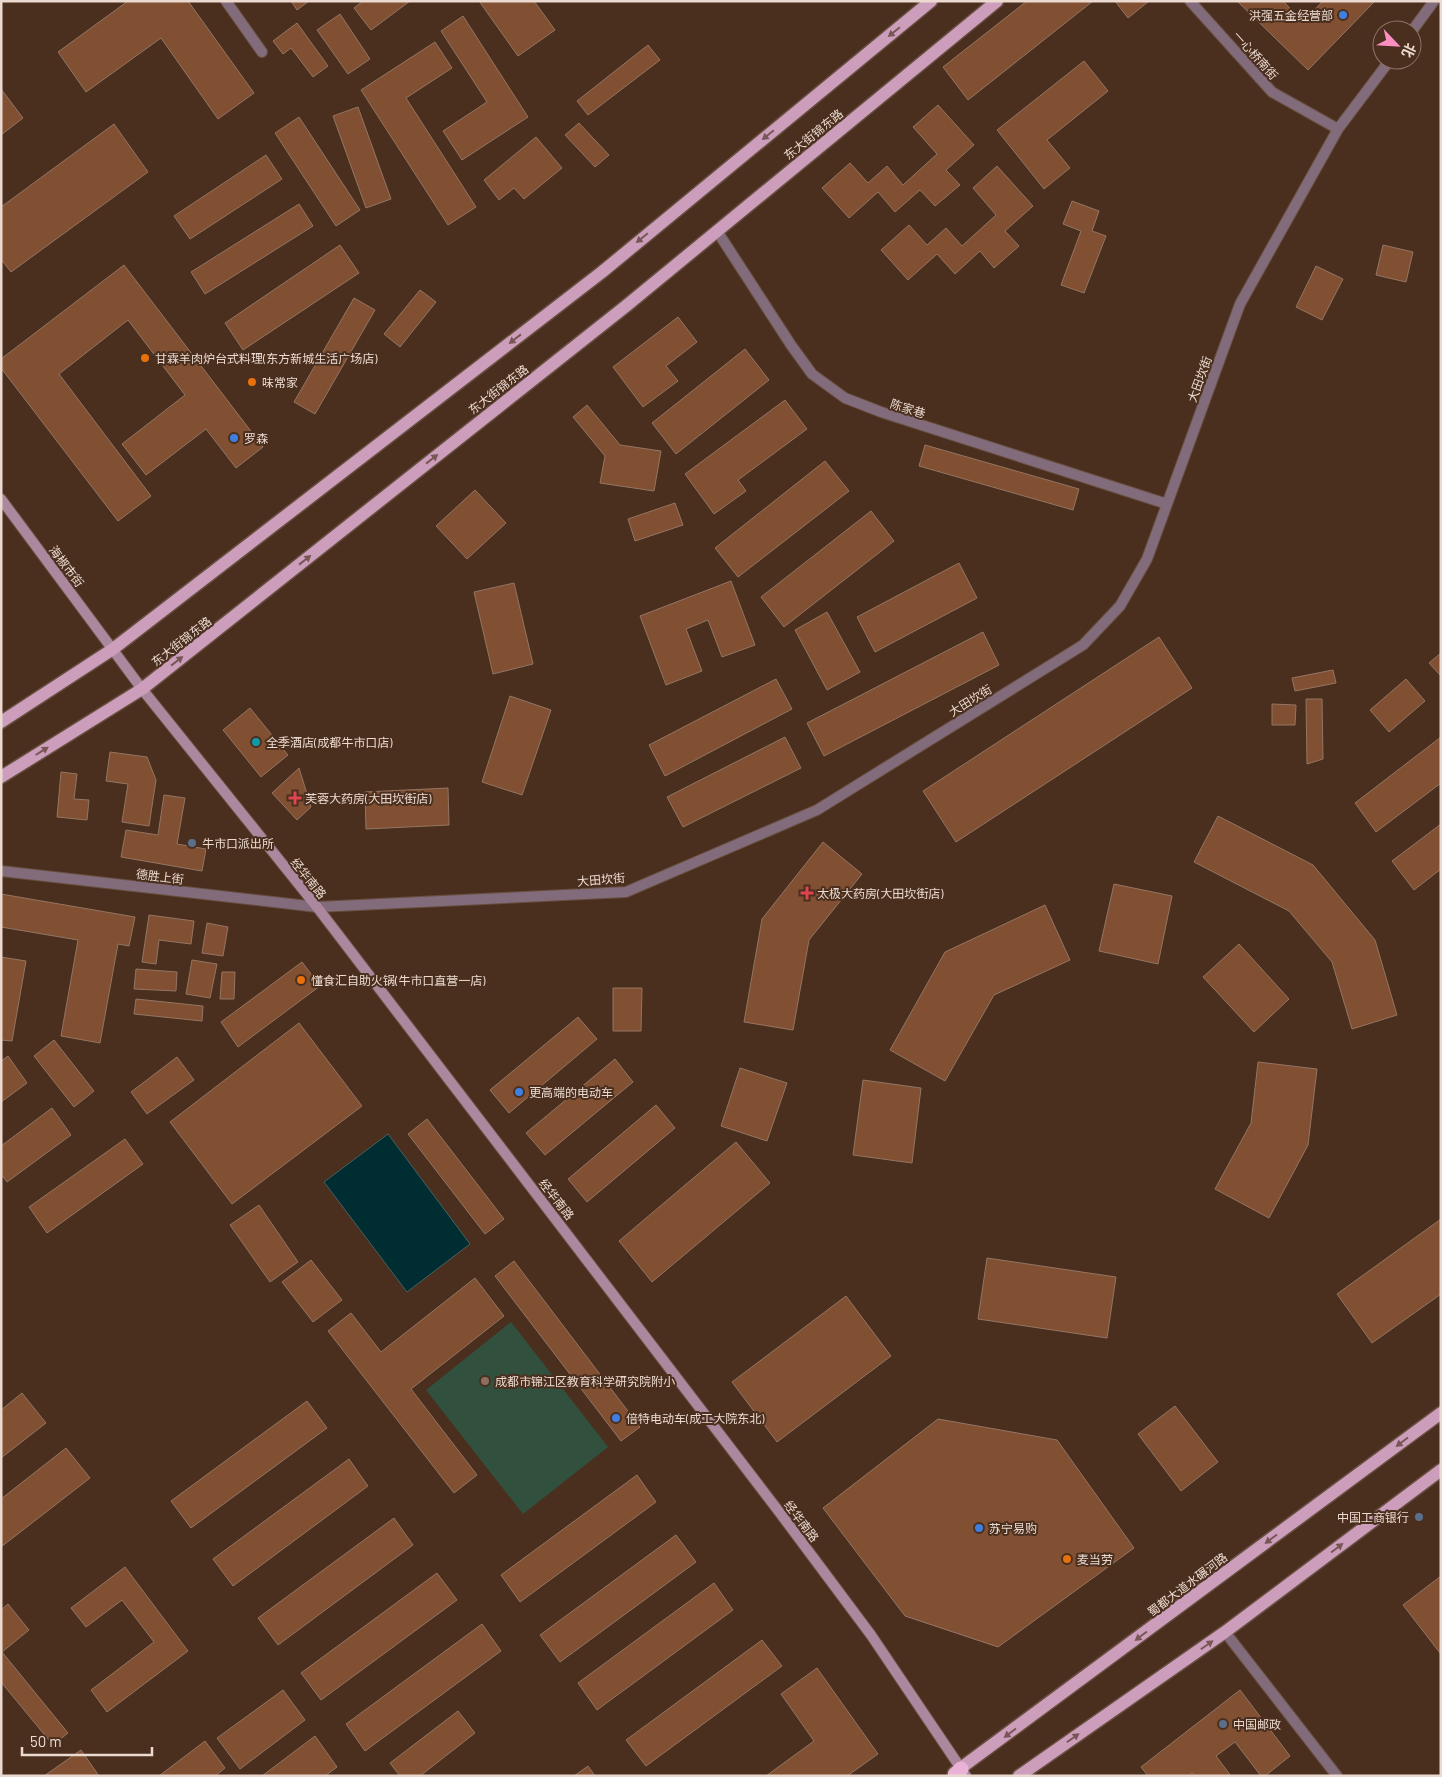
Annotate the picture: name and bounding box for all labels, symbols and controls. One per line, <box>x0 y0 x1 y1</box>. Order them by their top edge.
place label: 洪强五金经营部 <box>1249 8 1333 22</box>
marker: 洪强五金经营部 <box>1337 9 1349 21</box>
north arrow <box>1372 20 1422 70</box>
one-way arrow <box>887 27 900 38</box>
street label: 一心桥南街 <box>1231 28 1281 82</box>
text: 北 <box>1399 41 1420 61</box>
street label: 东大街锦东路 <box>781 106 845 162</box>
one-way arrow <box>762 130 775 141</box>
one-way arrow <box>636 233 649 244</box>
one-way arrow <box>508 334 522 344</box>
place label: 甘霖羊肉炉台式料理(东方新城生活广场店) <box>155 351 378 365</box>
marker: 甘霖羊肉炉台式料理(东方新城生活广场店) <box>139 352 151 364</box>
street label: 大田坎街 <box>1184 354 1214 404</box>
street label: 东大街锦东路 <box>465 361 531 417</box>
place label: 味常家 <box>262 375 298 389</box>
marker: 味常家 <box>246 376 258 388</box>
street label: 陈家巷 <box>889 396 927 420</box>
place label: 罗森 <box>244 431 268 445</box>
marker: 罗森 <box>228 432 240 444</box>
one-way arrow <box>425 454 438 465</box>
street label: 海椒市街 <box>47 543 87 589</box>
one-way arrow <box>298 555 311 565</box>
street label: 东大街锦东路 <box>148 613 214 669</box>
one-way arrow <box>170 656 184 666</box>
street label: 大田坎街 <box>946 681 994 719</box>
place label: 全季酒店(成都牛市口店) <box>266 735 393 749</box>
marker: 全季酒店(成都牛市口店) <box>250 736 262 748</box>
one-way arrow <box>36 747 49 756</box>
place label: 芙蓉大药房(大田坎街店) <box>305 791 432 805</box>
marker: 芙蓉大药房(大田坎街店) <box>289 792 301 804</box>
place label: 牛市口派出所 <box>202 836 274 850</box>
marker: 牛市口派出所 <box>186 837 198 849</box>
street label: 经华南路 <box>288 855 330 901</box>
street label: 德胜上街 <box>135 866 185 886</box>
street label: 大田坎街 <box>576 870 626 888</box>
place label: 太极大药房(大田坎街店) <box>817 886 944 900</box>
marker: 太极大药房(大田坎街店) <box>801 887 813 899</box>
place label: 懂食汇自助火锅(牛市口直营一店) <box>311 973 486 987</box>
marker: 懂食汇自助火锅(牛市口直营一店) <box>295 974 307 986</box>
place label: 更高端的电动车 <box>529 1085 613 1099</box>
marker: 更高端的电动车 <box>513 1086 525 1098</box>
street label: 经华南路 <box>537 1176 577 1222</box>
place label: 成都市锦江区教育科学研究院附小 <box>495 1374 675 1388</box>
marker: 成都市锦江区教育科学研究院附小 <box>479 1375 491 1387</box>
place label: 倍特电动车(成工大院东北) <box>626 1411 765 1425</box>
marker: 倍特电动车(成工大院东北) <box>610 1412 622 1424</box>
one-way arrow <box>1396 1437 1409 1448</box>
street label: 经华南路 <box>782 1498 822 1544</box>
place label: 中国工商银行 <box>1337 1510 1409 1524</box>
marker: 中国工商银行 <box>1413 1511 1425 1523</box>
place label: 苏宁易购 <box>989 1521 1037 1535</box>
marker: 苏宁易购 <box>973 1522 985 1534</box>
one-way arrow <box>1264 1534 1278 1544</box>
one-way arrow <box>1330 1543 1344 1553</box>
street label: 蜀都大道水碾河路 <box>1144 1550 1230 1618</box>
place label: 麦当劳 <box>1077 1552 1113 1566</box>
marker: 麦当劳 <box>1061 1553 1073 1565</box>
one-way arrow <box>1134 1631 1148 1641</box>
one-way arrow <box>1200 1640 1213 1650</box>
place label: 中国邮政 <box>1233 1717 1281 1731</box>
marker: 中国邮政 <box>1217 1718 1229 1730</box>
scale bar <box>22 1724 152 1756</box>
one-way arrow <box>1003 1728 1017 1738</box>
text: 50 m <box>30 1732 62 1750</box>
one-way arrow <box>1067 1733 1080 1743</box>

